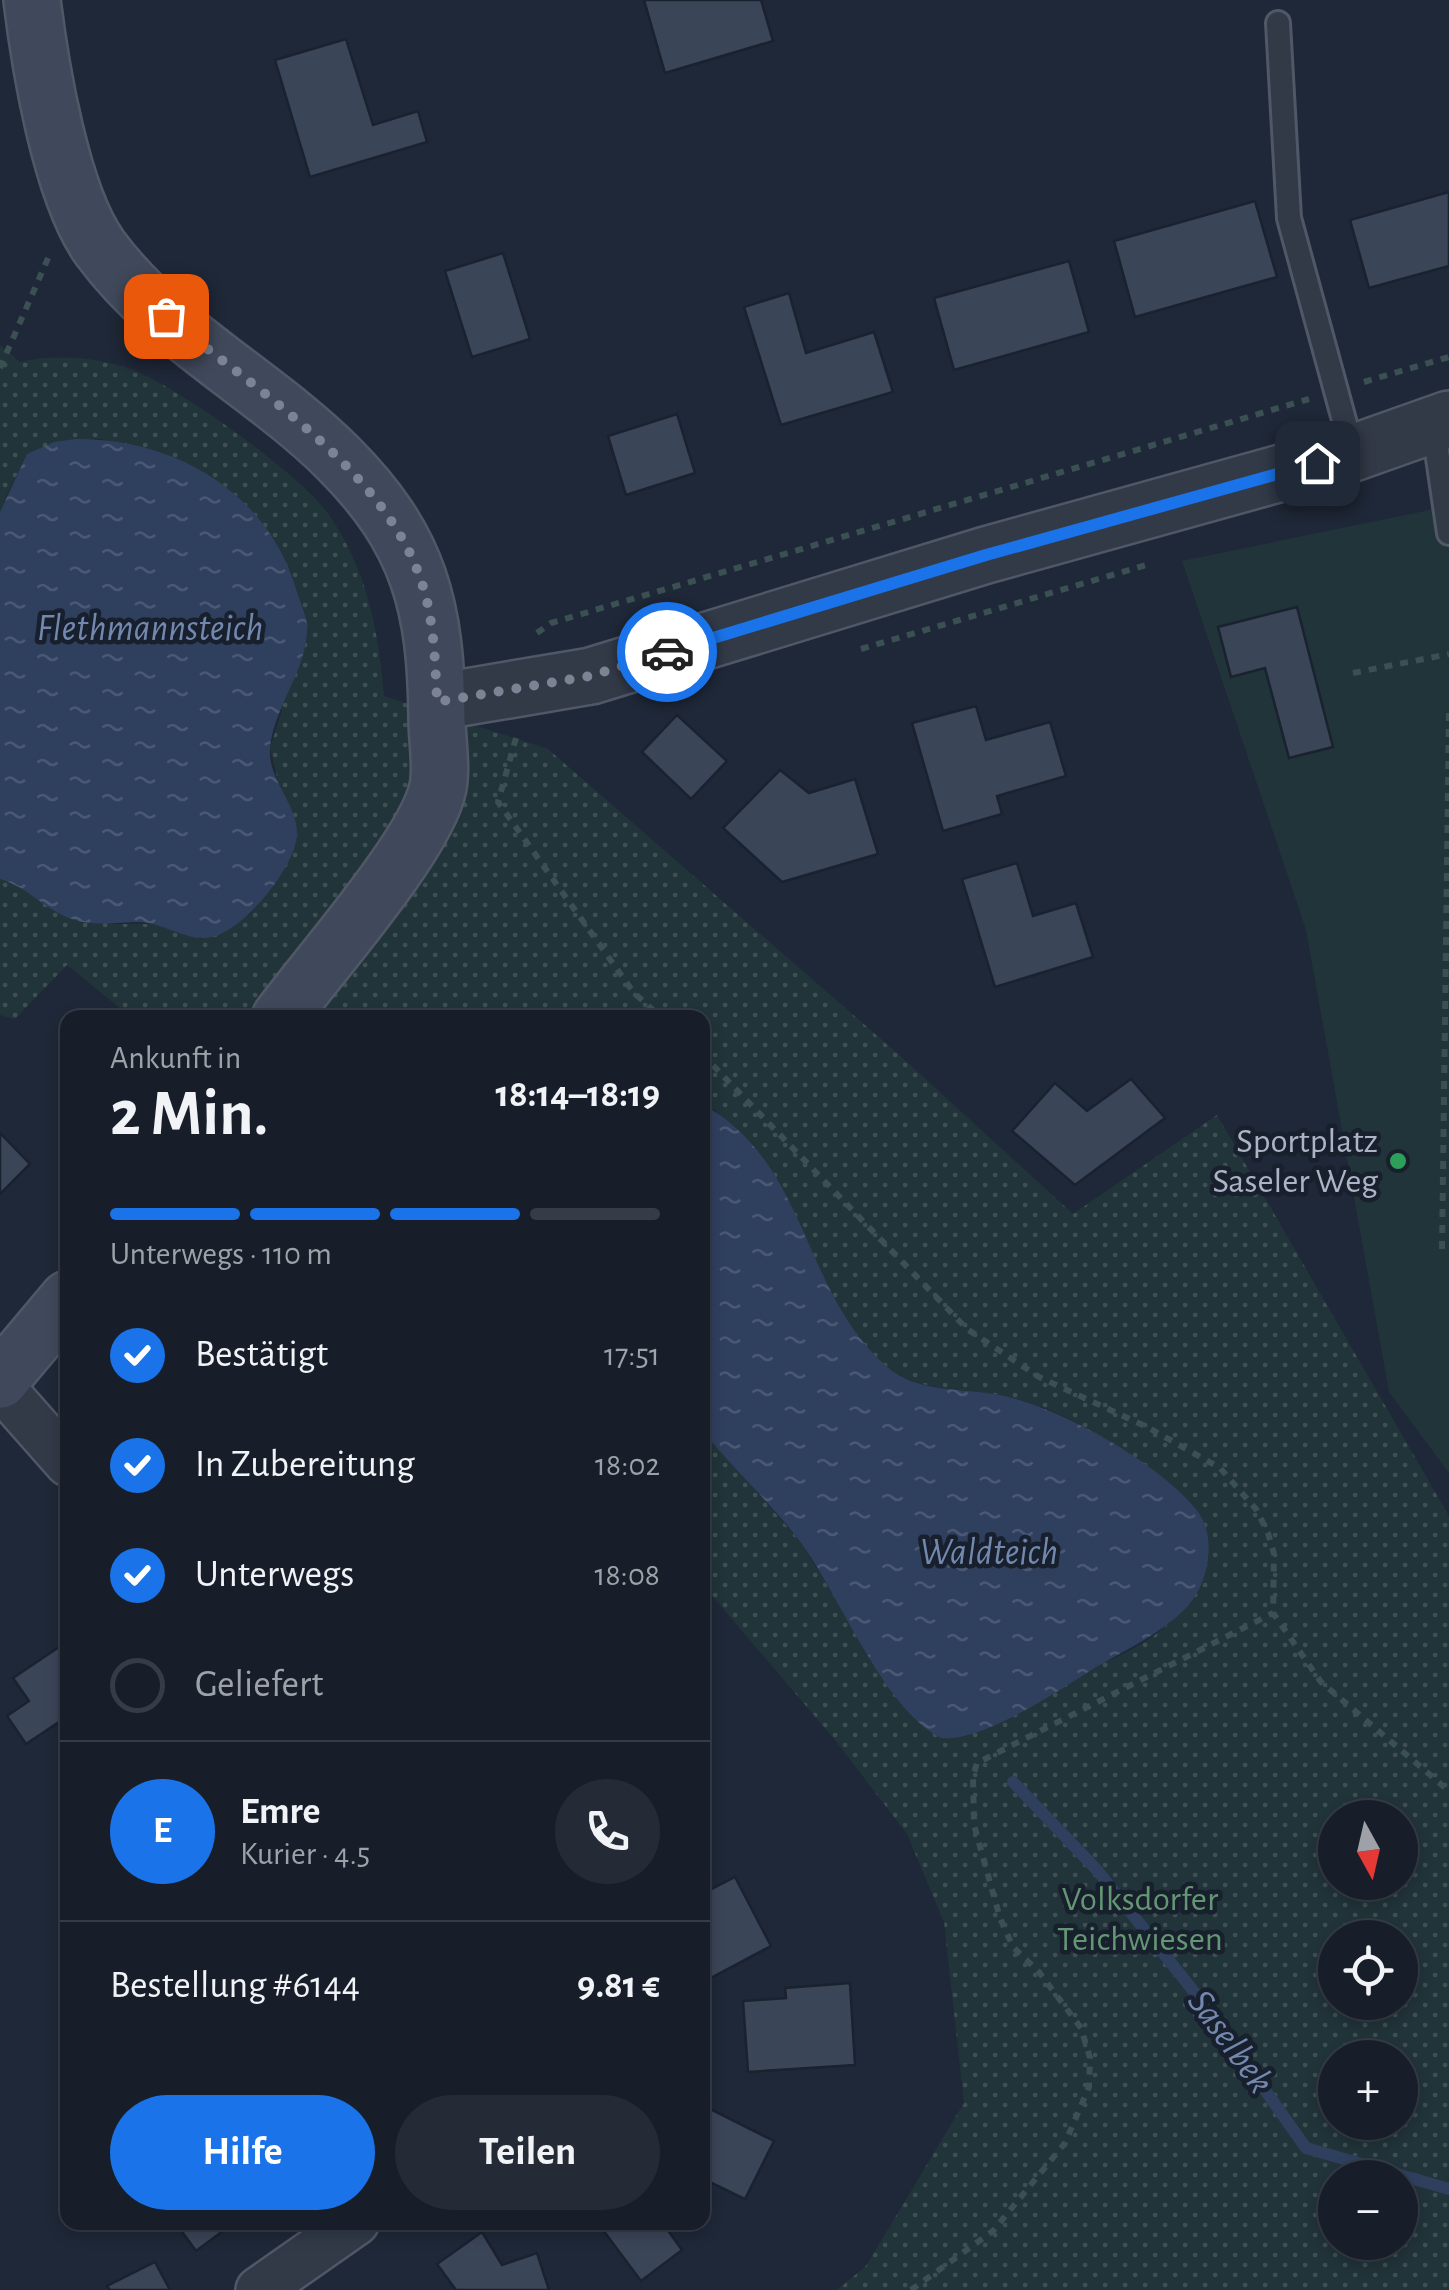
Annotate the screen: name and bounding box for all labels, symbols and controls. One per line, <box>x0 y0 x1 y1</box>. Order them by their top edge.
pin <box>124 274 209 359</box>
icon: bag <box>139 289 194 344</box>
pin <box>1275 421 1360 506</box>
icon: home <box>1290 436 1345 491</box>
courier <box>617 602 717 702</box>
water label: Flethmannsteich <box>37 610 263 648</box>
icon: car <box>640 625 695 680</box>
text: Ankunft in <box>110 1042 241 1074</box>
text: 18:14–18:19 <box>495 1076 660 1114</box>
text: 2 Min. <box>110 1082 268 1147</box>
place label: Sportplatz Saseler Weg <box>1213 1124 1378 1199</box>
marker: Sportplatz Saseler Weg <box>1387 1150 1409 1172</box>
text: Unterwegs · 110 m <box>110 1238 332 1270</box>
icon: check <box>110 1328 165 1383</box>
text: Bestätigt <box>195 1336 328 1374</box>
text: 17:51 <box>604 1339 660 1371</box>
icon: check <box>110 1438 165 1493</box>
text: In Zubereitung <box>195 1446 415 1484</box>
text: 18:02 <box>595 1449 660 1481</box>
water label: Waldteich <box>920 1534 1058 1572</box>
icon: check <box>110 1548 165 1603</box>
text: Unterwegs <box>195 1556 354 1594</box>
text: 18:08 <box>594 1559 660 1591</box>
text: Geliefert <box>195 1666 323 1704</box>
button: phone <box>555 1779 660 1884</box>
text: Emre <box>240 1793 321 1831</box>
north arrow <box>1318 1800 1418 1900</box>
map controls <box>1318 1800 1418 2260</box>
text: E <box>153 1812 172 1850</box>
text: Kurier · 4.5 <box>240 1838 370 1870</box>
park label: Volksdorfer Teichwiesen <box>1057 1882 1223 1957</box>
button: locate <box>1318 1920 1418 2020</box>
text: Bestellung #6144 <box>110 1967 360 2005</box>
text: 9.81 € <box>577 1967 660 2005</box>
water label: Saselbek <box>1180 1983 1280 2101</box>
button: + <box>1318 2040 1418 2140</box>
button: Hilfe <box>110 2095 375 2210</box>
button: Teilen <box>395 2095 660 2210</box>
button: − <box>1318 2160 1418 2260</box>

